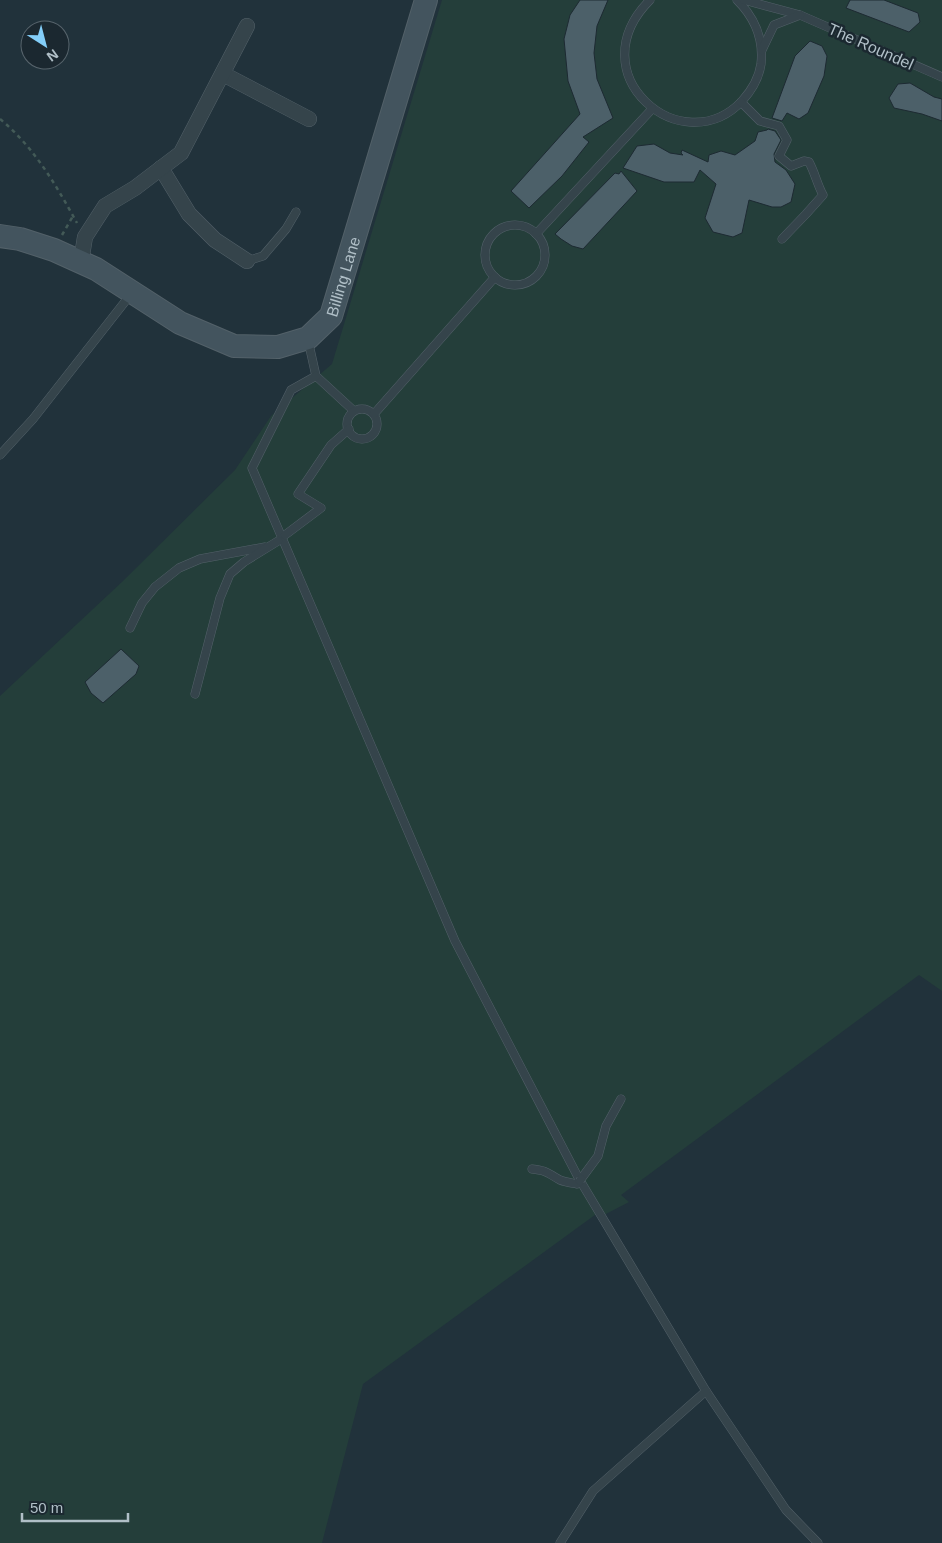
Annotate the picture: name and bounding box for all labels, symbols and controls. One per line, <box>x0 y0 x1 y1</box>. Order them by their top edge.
north arrow <box>20 20 70 70</box>
street label: The Roundel <box>825 20 916 73</box>
text: N <box>44 46 61 65</box>
street label: Billing Lane <box>323 234 363 319</box>
scale bar <box>22 1490 129 1522</box>
text: 50 m <box>30 1499 63 1516</box>

